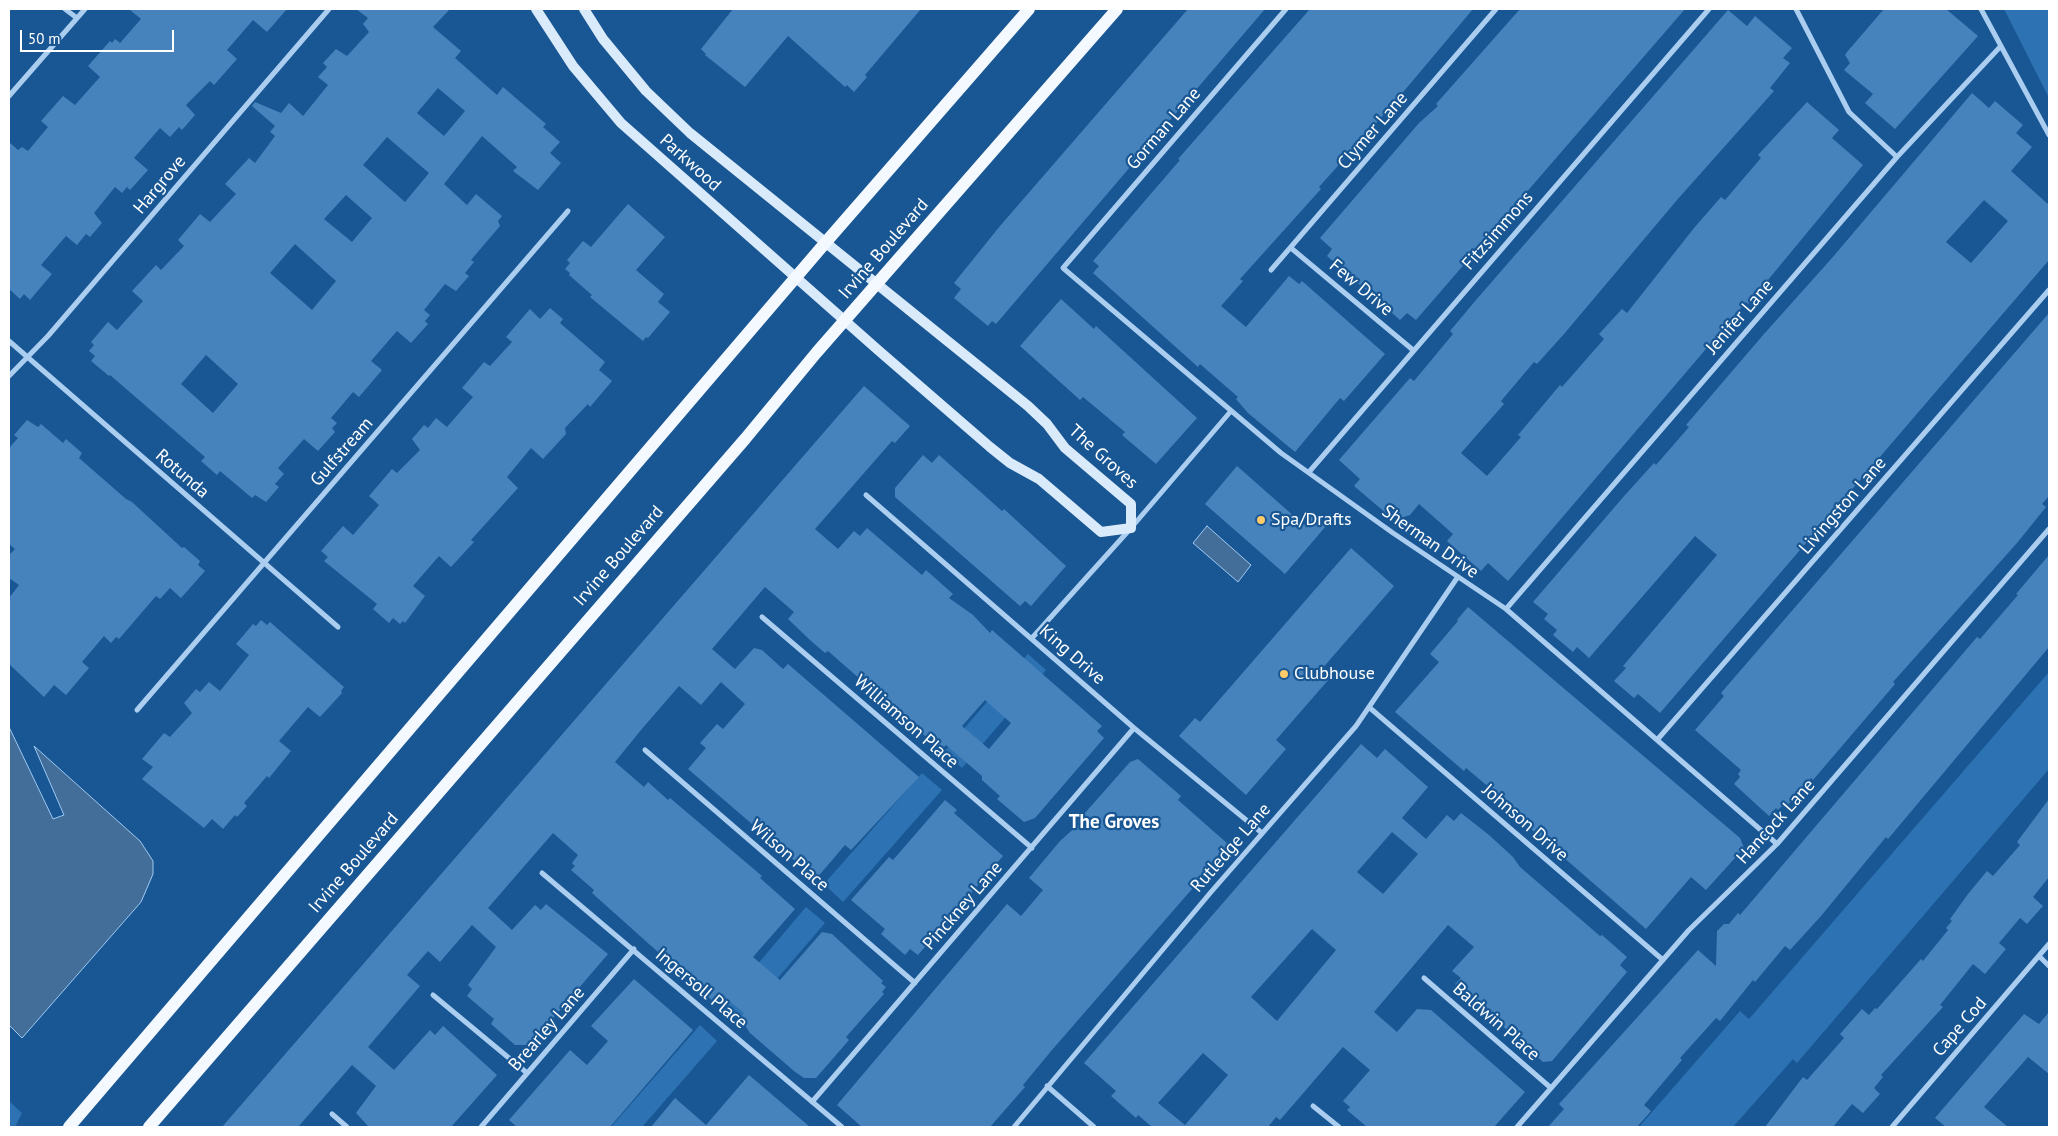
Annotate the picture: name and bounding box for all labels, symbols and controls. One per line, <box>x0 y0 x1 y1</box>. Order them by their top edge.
scale bar <box>22 20 176 52</box>
text: 50 m <box>28 29 61 48</box>
street label: Gorman Lane <box>1122 83 1206 175</box>
street label: Clymer Lane <box>1334 88 1412 174</box>
street label: Parkwood <box>655 130 725 196</box>
street label: Hargrove <box>129 151 191 219</box>
street label: Fitzsimmons <box>1458 187 1538 275</box>
street label: Irvine Boulevard <box>835 194 933 304</box>
street label: Few Drive <box>1325 255 1397 321</box>
street label: Jenifer Lane <box>1702 275 1778 359</box>
street label: Gulfstream <box>306 413 378 491</box>
street label: The Groves <box>1064 420 1142 494</box>
street label: Rotunda <box>151 445 213 503</box>
street label: Livingston Lane <box>1795 453 1891 559</box>
street label: Irvine Boulevard <box>570 501 668 611</box>
street label: Sherman Drive <box>1377 501 1483 583</box>
place label: Spa/Drafts <box>1271 509 1352 531</box>
marker: Spa/Drafts <box>1255 514 1267 526</box>
street label: King Drive <box>1035 620 1109 690</box>
place label: Clubhouse <box>1294 663 1375 685</box>
marker: Clubhouse <box>1278 668 1290 680</box>
street label: Williamson Place <box>849 671 963 773</box>
street label: Hancock Lane <box>1732 775 1820 869</box>
street label: Johnson Drive <box>1478 780 1572 866</box>
street label: Rutledge Lane <box>1186 799 1276 897</box>
street label: Irvine Boulevard <box>305 808 403 918</box>
district label: The Groves <box>1069 812 1159 834</box>
street label: Wilson Place <box>745 816 833 896</box>
street label: Pinckney Lane <box>919 857 1007 955</box>
street label: Ingersoll Place <box>651 944 751 1034</box>
street label: Baldwin Place <box>1448 978 1544 1066</box>
street label: Brearley Lane <box>504 982 590 1076</box>
street label: Cape Cod <box>1928 993 1992 1061</box>

